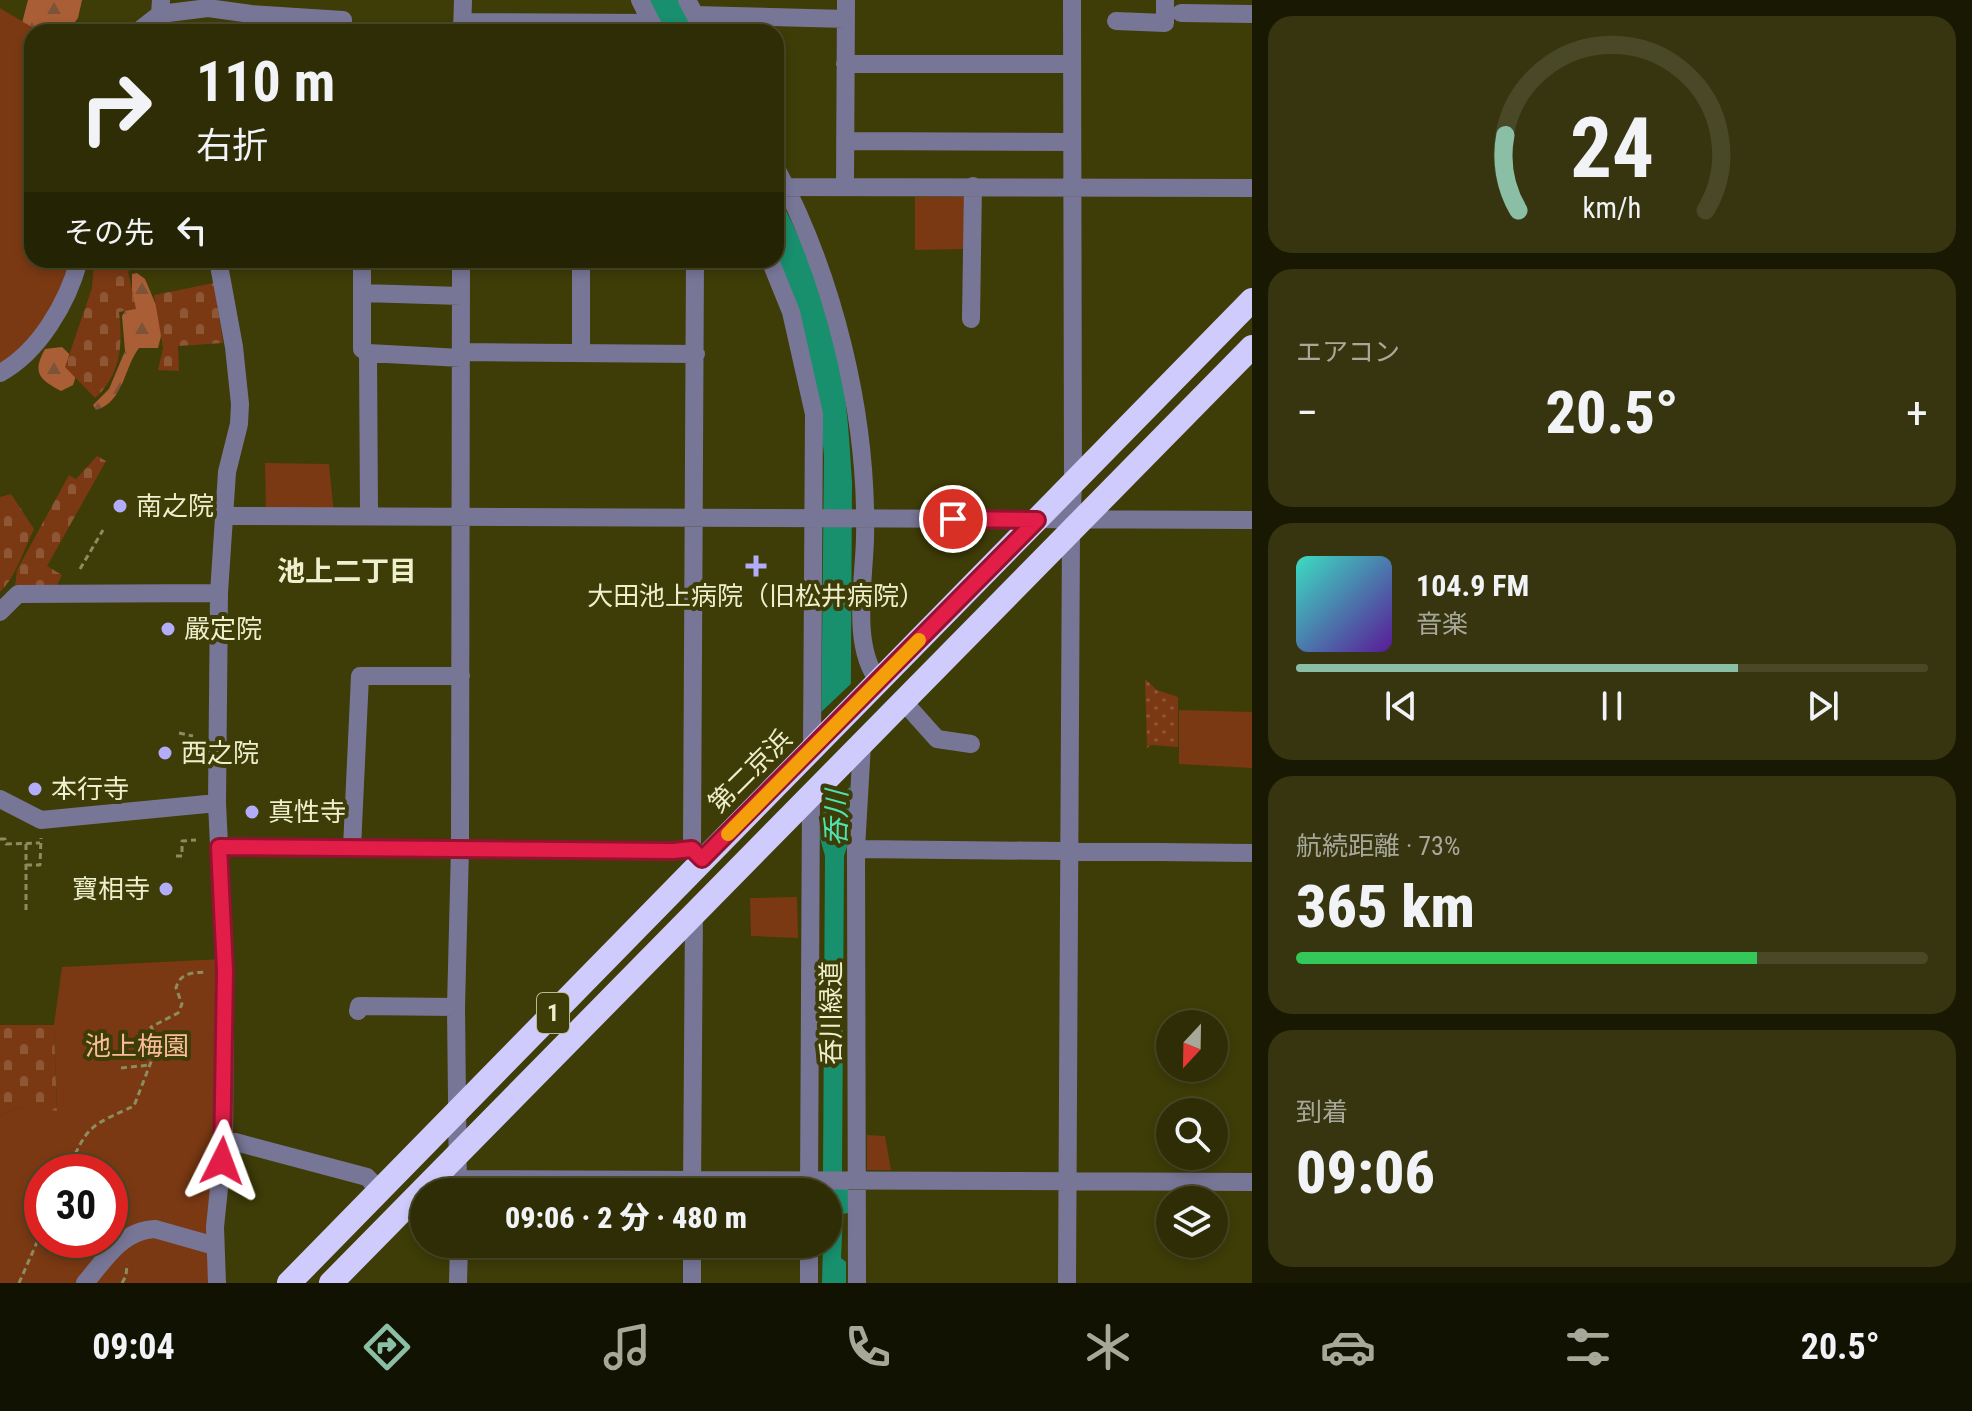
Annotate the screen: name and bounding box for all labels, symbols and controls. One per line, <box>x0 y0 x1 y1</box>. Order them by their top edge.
text: 110 m <box>196 49 335 115</box>
icon: right <box>64 56 168 160</box>
text: 24 <box>1570 99 1654 196</box>
text: 右折 <box>196 125 268 167</box>
text: km/h <box>1583 191 1641 225</box>
icon: left <box>170 208 214 252</box>
text: その先 <box>64 215 154 250</box>
text: エアコン <box>1296 337 1400 367</box>
text: 20.5° <box>1546 377 1679 448</box>
text: − <box>1296 387 1318 439</box>
text: + <box>1906 387 1928 439</box>
pin <box>919 485 987 553</box>
place label: 南之院 <box>136 491 214 521</box>
marker: 南之院 <box>111 497 129 515</box>
icon: arrive <box>931 497 975 541</box>
district label: 池上二丁目 <box>277 555 417 588</box>
marker: 大田池上病院（旧松井病院） <box>745 555 767 577</box>
text: 104.9 FM <box>1416 568 1529 603</box>
place label: 大田池上病院（旧松井病院） <box>587 581 925 611</box>
text: 音楽 <box>1416 609 1468 639</box>
place label: 嚴定院 <box>184 614 262 644</box>
marker: 嚴定院 <box>159 620 177 638</box>
icon: previous <box>1379 684 1423 728</box>
icon: pause <box>1590 684 1634 728</box>
icon: next <box>1801 684 1845 728</box>
street label: 第二京浜 <box>703 724 797 818</box>
place label: 西之院 <box>181 738 259 768</box>
marker: 西之院 <box>156 744 174 762</box>
place label: 本行寺 <box>51 774 129 804</box>
marker: 本行寺 <box>26 780 44 798</box>
water label: 呑川 <box>820 787 854 846</box>
place label: 真性寺 <box>268 797 346 827</box>
marker: 真性寺 <box>243 803 261 821</box>
text: 航続距離 · 73% <box>1296 831 1460 861</box>
text: 365 km <box>1296 871 1475 942</box>
place label: 寶相寺 <box>72 874 150 904</box>
marker: 寶相寺 <box>157 880 175 898</box>
street label: 呑川緑道 <box>816 961 846 1065</box>
road number: 1 <box>537 993 569 1033</box>
north arrow <box>1156 1010 1228 1082</box>
map controls <box>1156 1010 1228 1258</box>
park label: 池上梅園 <box>85 1031 189 1061</box>
text: 到着 <box>1296 1097 1348 1127</box>
button: search <box>1156 1098 1228 1170</box>
position arrow <box>180 1119 264 1203</box>
text: 09:06 <box>1296 1137 1435 1208</box>
speed limit sign: 30 <box>24 1154 128 1258</box>
button: layers <box>1156 1186 1228 1258</box>
text: 09:06 · 2 分 · 480 m <box>505 1200 747 1235</box>
icon: directions <box>359 1319 415 1375</box>
icon: music <box>599 1319 655 1375</box>
icon: phone <box>840 1319 896 1375</box>
icon: climate <box>1080 1319 1136 1375</box>
icon: car <box>1320 1319 1376 1375</box>
icon: filters <box>1560 1319 1616 1375</box>
text: 09:04 <box>92 1326 175 1368</box>
text: 20.5° <box>1801 1326 1880 1368</box>

